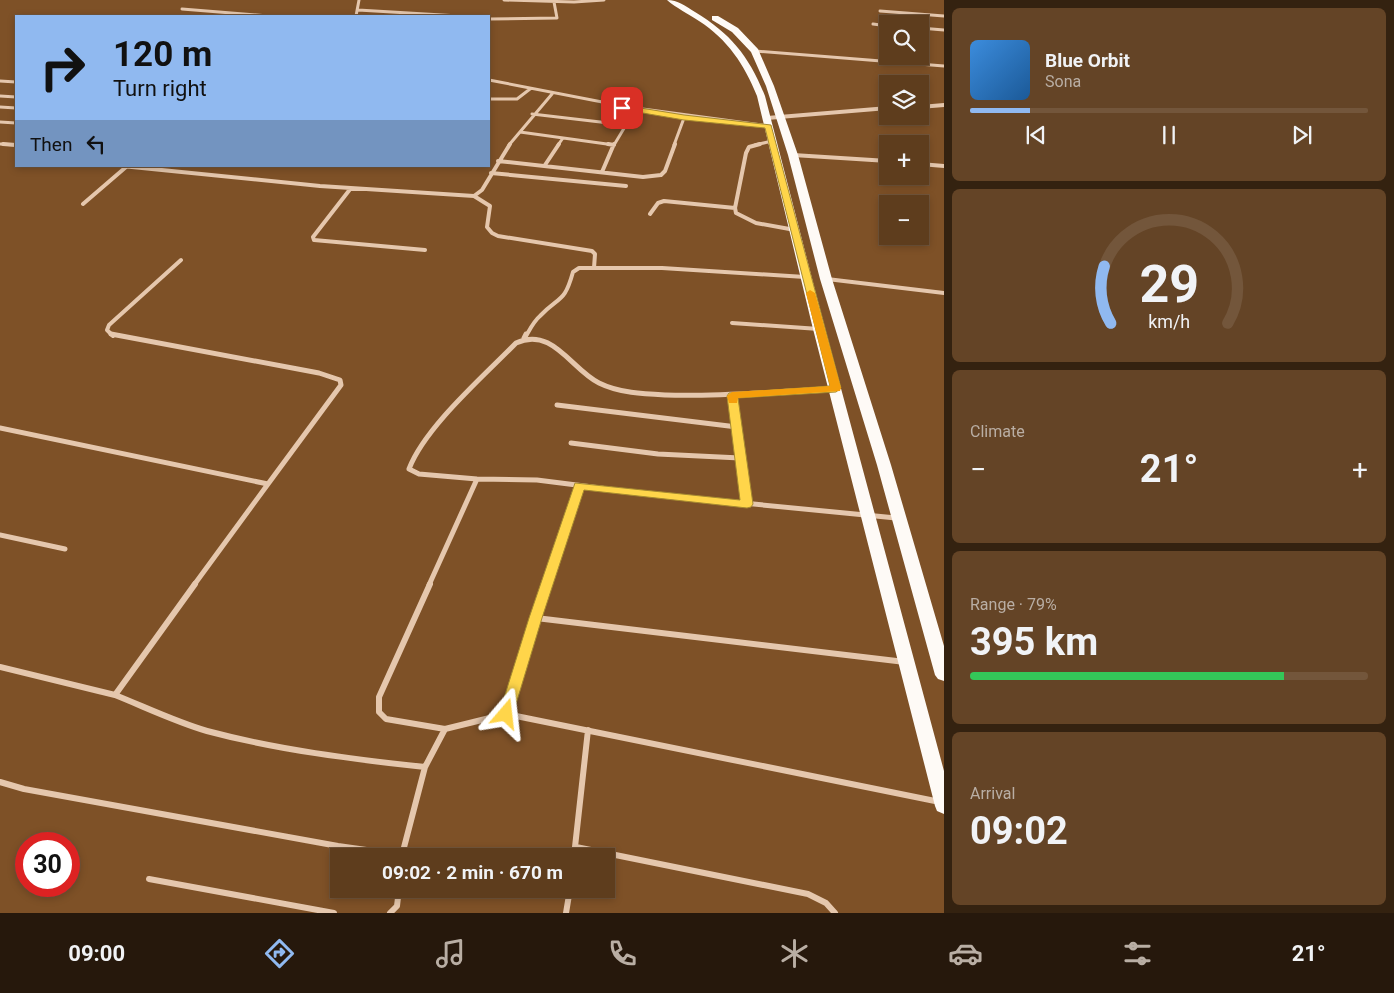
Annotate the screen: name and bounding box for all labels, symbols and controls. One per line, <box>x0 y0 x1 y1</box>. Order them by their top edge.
map controls <box>879 15 929 245</box>
button: search <box>879 15 929 65</box>
text: 120 m <box>113 34 212 75</box>
icon: right <box>30 35 95 100</box>
text: Blue Orbit <box>1045 49 1130 72</box>
text: Sona <box>1045 72 1081 91</box>
button: layers <box>879 75 929 125</box>
text: Turn right <box>113 76 207 101</box>
pin <box>601 87 643 129</box>
icon: arrive <box>608 94 636 122</box>
icon: previous <box>1022 121 1050 149</box>
icon: pause <box>1155 121 1183 149</box>
icon: next <box>1288 121 1316 149</box>
icon: left <box>82 130 110 158</box>
text: Then <box>30 133 72 156</box>
button: + <box>879 135 929 185</box>
button: − <box>879 195 929 245</box>
text: 29 <box>1139 254 1199 315</box>
text: km/h <box>1148 311 1190 332</box>
text: Climate <box>970 422 1025 441</box>
text: 21° <box>1140 447 1198 491</box>
text: − <box>970 453 986 486</box>
text: + <box>1352 453 1368 486</box>
text: Range · 79% <box>970 595 1057 614</box>
text: 395 km <box>970 620 1098 664</box>
position arrow <box>479 687 531 739</box>
text: Arrival <box>970 784 1015 803</box>
text: 09:02 <box>970 809 1068 853</box>
speed limit sign: 30 <box>15 832 80 897</box>
text: 09:02 · 2 min · 670 m <box>382 861 563 884</box>
icon: directions <box>262 936 297 971</box>
icon: music <box>433 936 468 971</box>
icon: phone <box>605 936 640 971</box>
icon: climate <box>777 936 812 971</box>
icon: car <box>948 936 983 971</box>
icon: filters <box>1120 936 1155 971</box>
text: 09:00 <box>68 941 125 966</box>
text: 21° <box>1292 941 1326 966</box>

